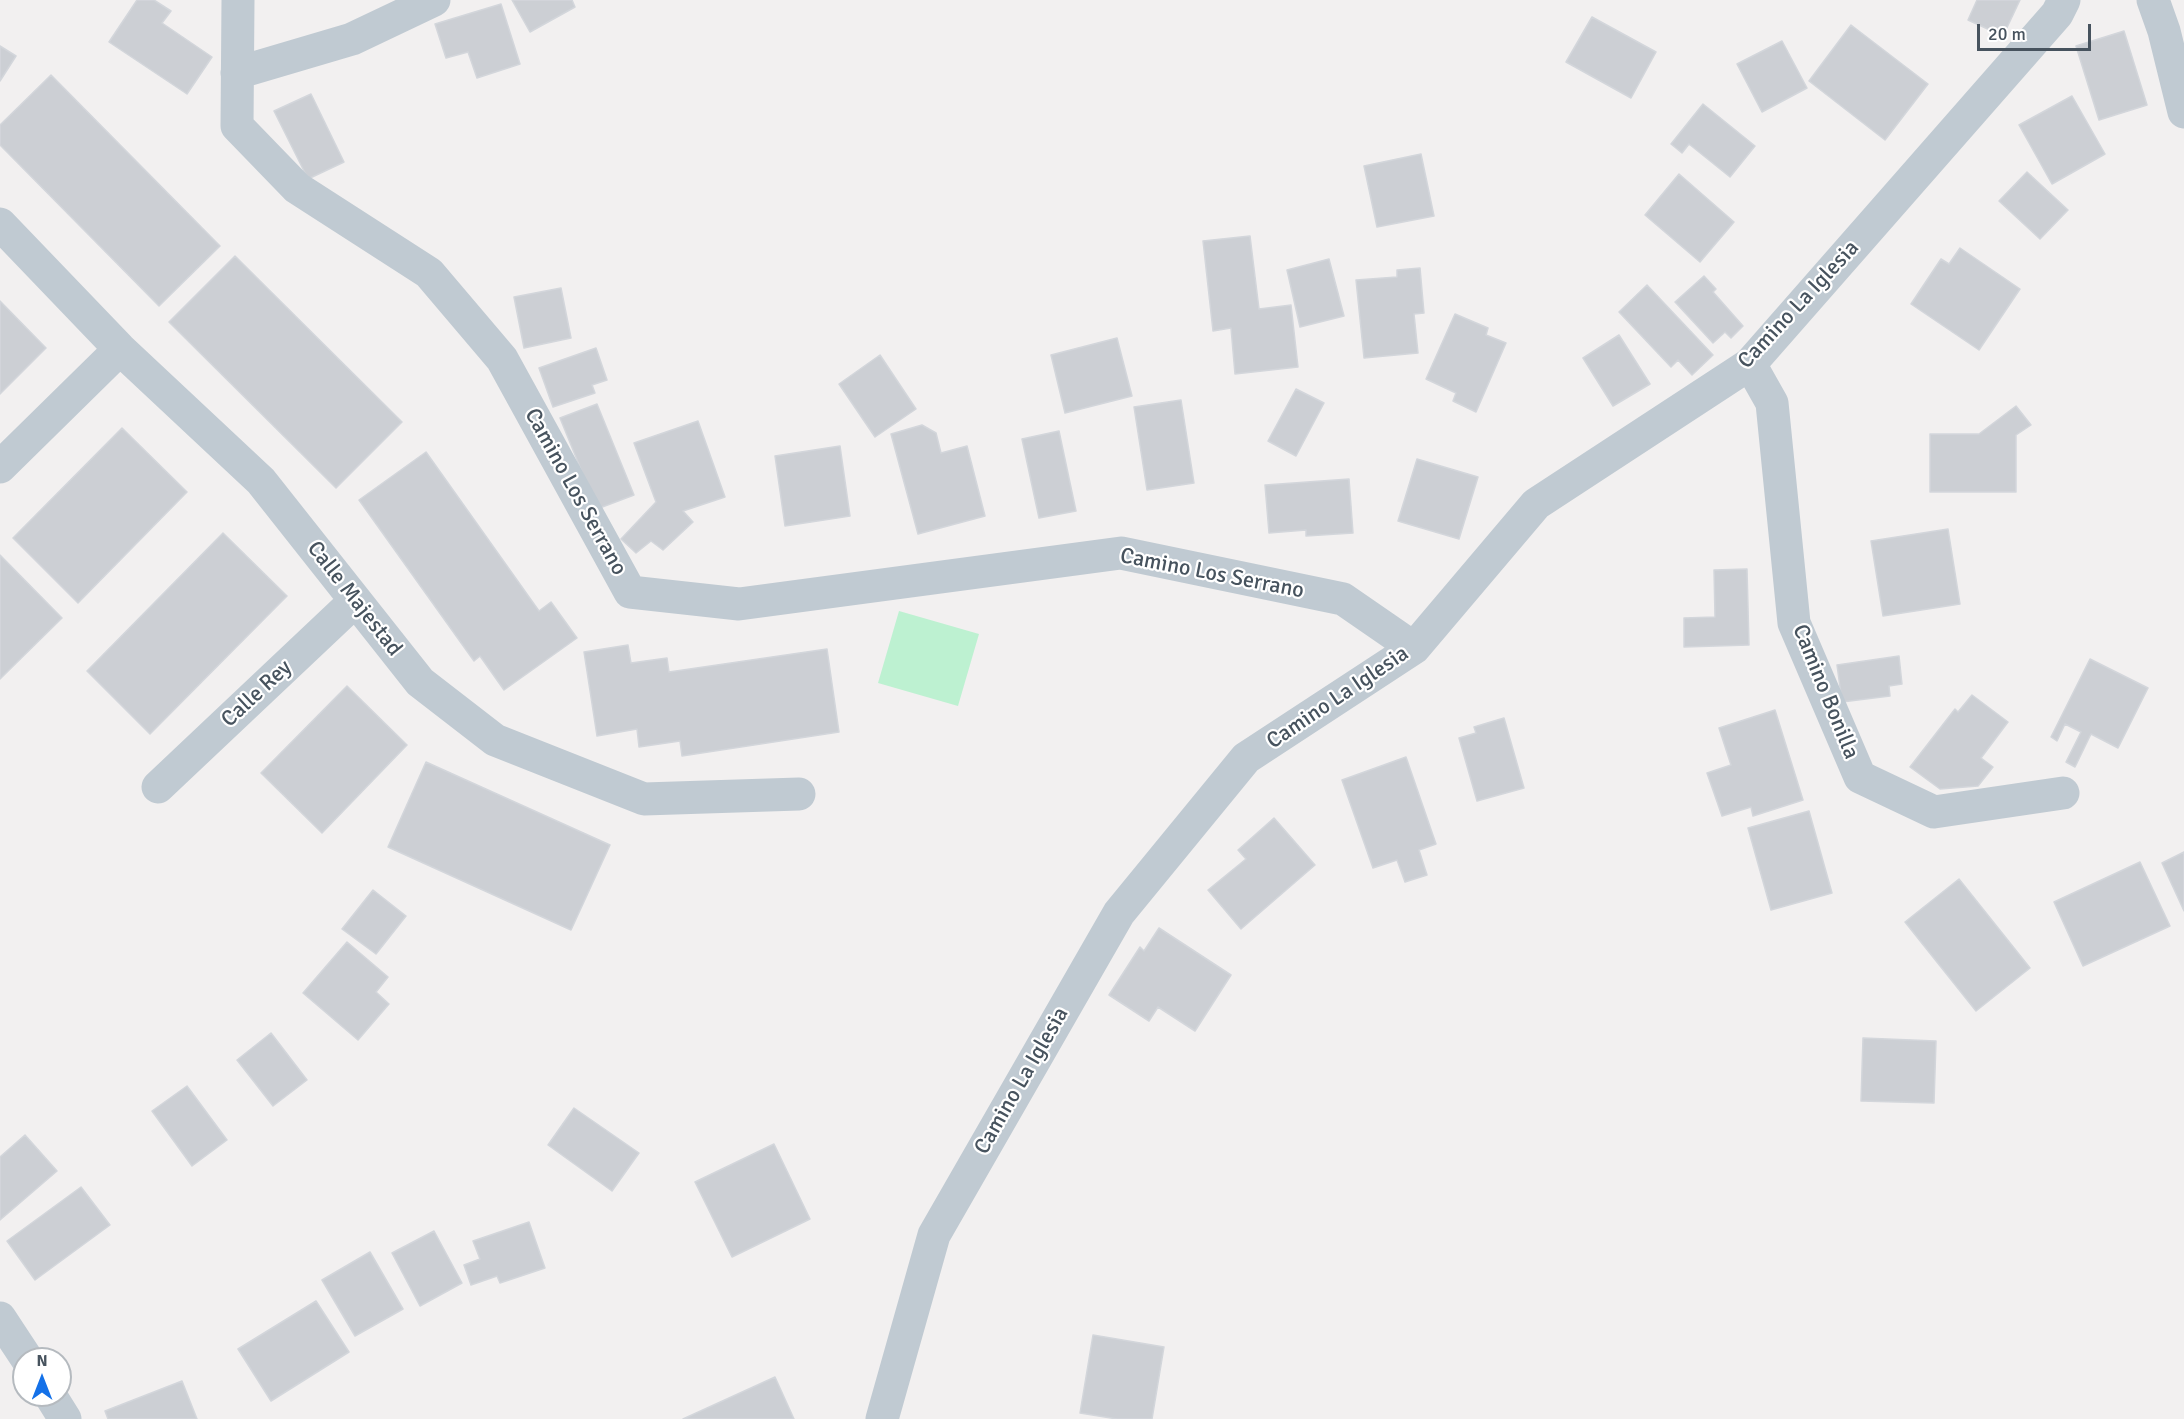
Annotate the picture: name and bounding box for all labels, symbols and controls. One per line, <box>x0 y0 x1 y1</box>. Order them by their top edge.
scale bar <box>1980 12 2094 50</box>
text: 20 m <box>1988 23 2026 45</box>
street label: Camino La Iglesia <box>1733 236 1865 374</box>
street label: Camino Los Serrano <box>518 404 632 580</box>
street label: Calle Majestad <box>301 536 407 662</box>
street label: Camino Los Serrano <box>1118 543 1306 605</box>
street label: Camino Bonilla <box>1786 621 1864 763</box>
street label: Camino La Iglesia <box>1262 641 1414 755</box>
street label: Calle Rey <box>216 655 298 733</box>
street label: Camino La Iglesia <box>969 1003 1075 1159</box>
north arrow <box>12 1347 72 1407</box>
text: N <box>36 1351 48 1371</box>

